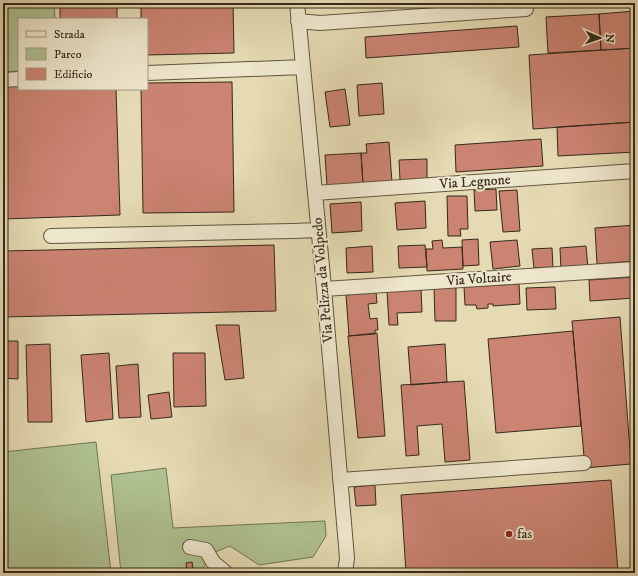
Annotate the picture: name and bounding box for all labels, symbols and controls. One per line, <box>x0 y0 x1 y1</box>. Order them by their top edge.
legend <box>18 18 148 90</box>
north arrow <box>580 18 620 58</box>
text: Strada <box>54 27 86 42</box>
text: N <box>602 34 616 43</box>
text: Parco <box>54 47 82 62</box>
text: Edificio <box>54 67 93 82</box>
street label: Via Legnone <box>438 171 511 194</box>
street label: Via Pelizza da Volpedo <box>309 216 338 344</box>
street label: Via Voltaire <box>445 268 512 290</box>
place label: fas <box>517 525 532 543</box>
marker: fas <box>504 529 514 539</box>

